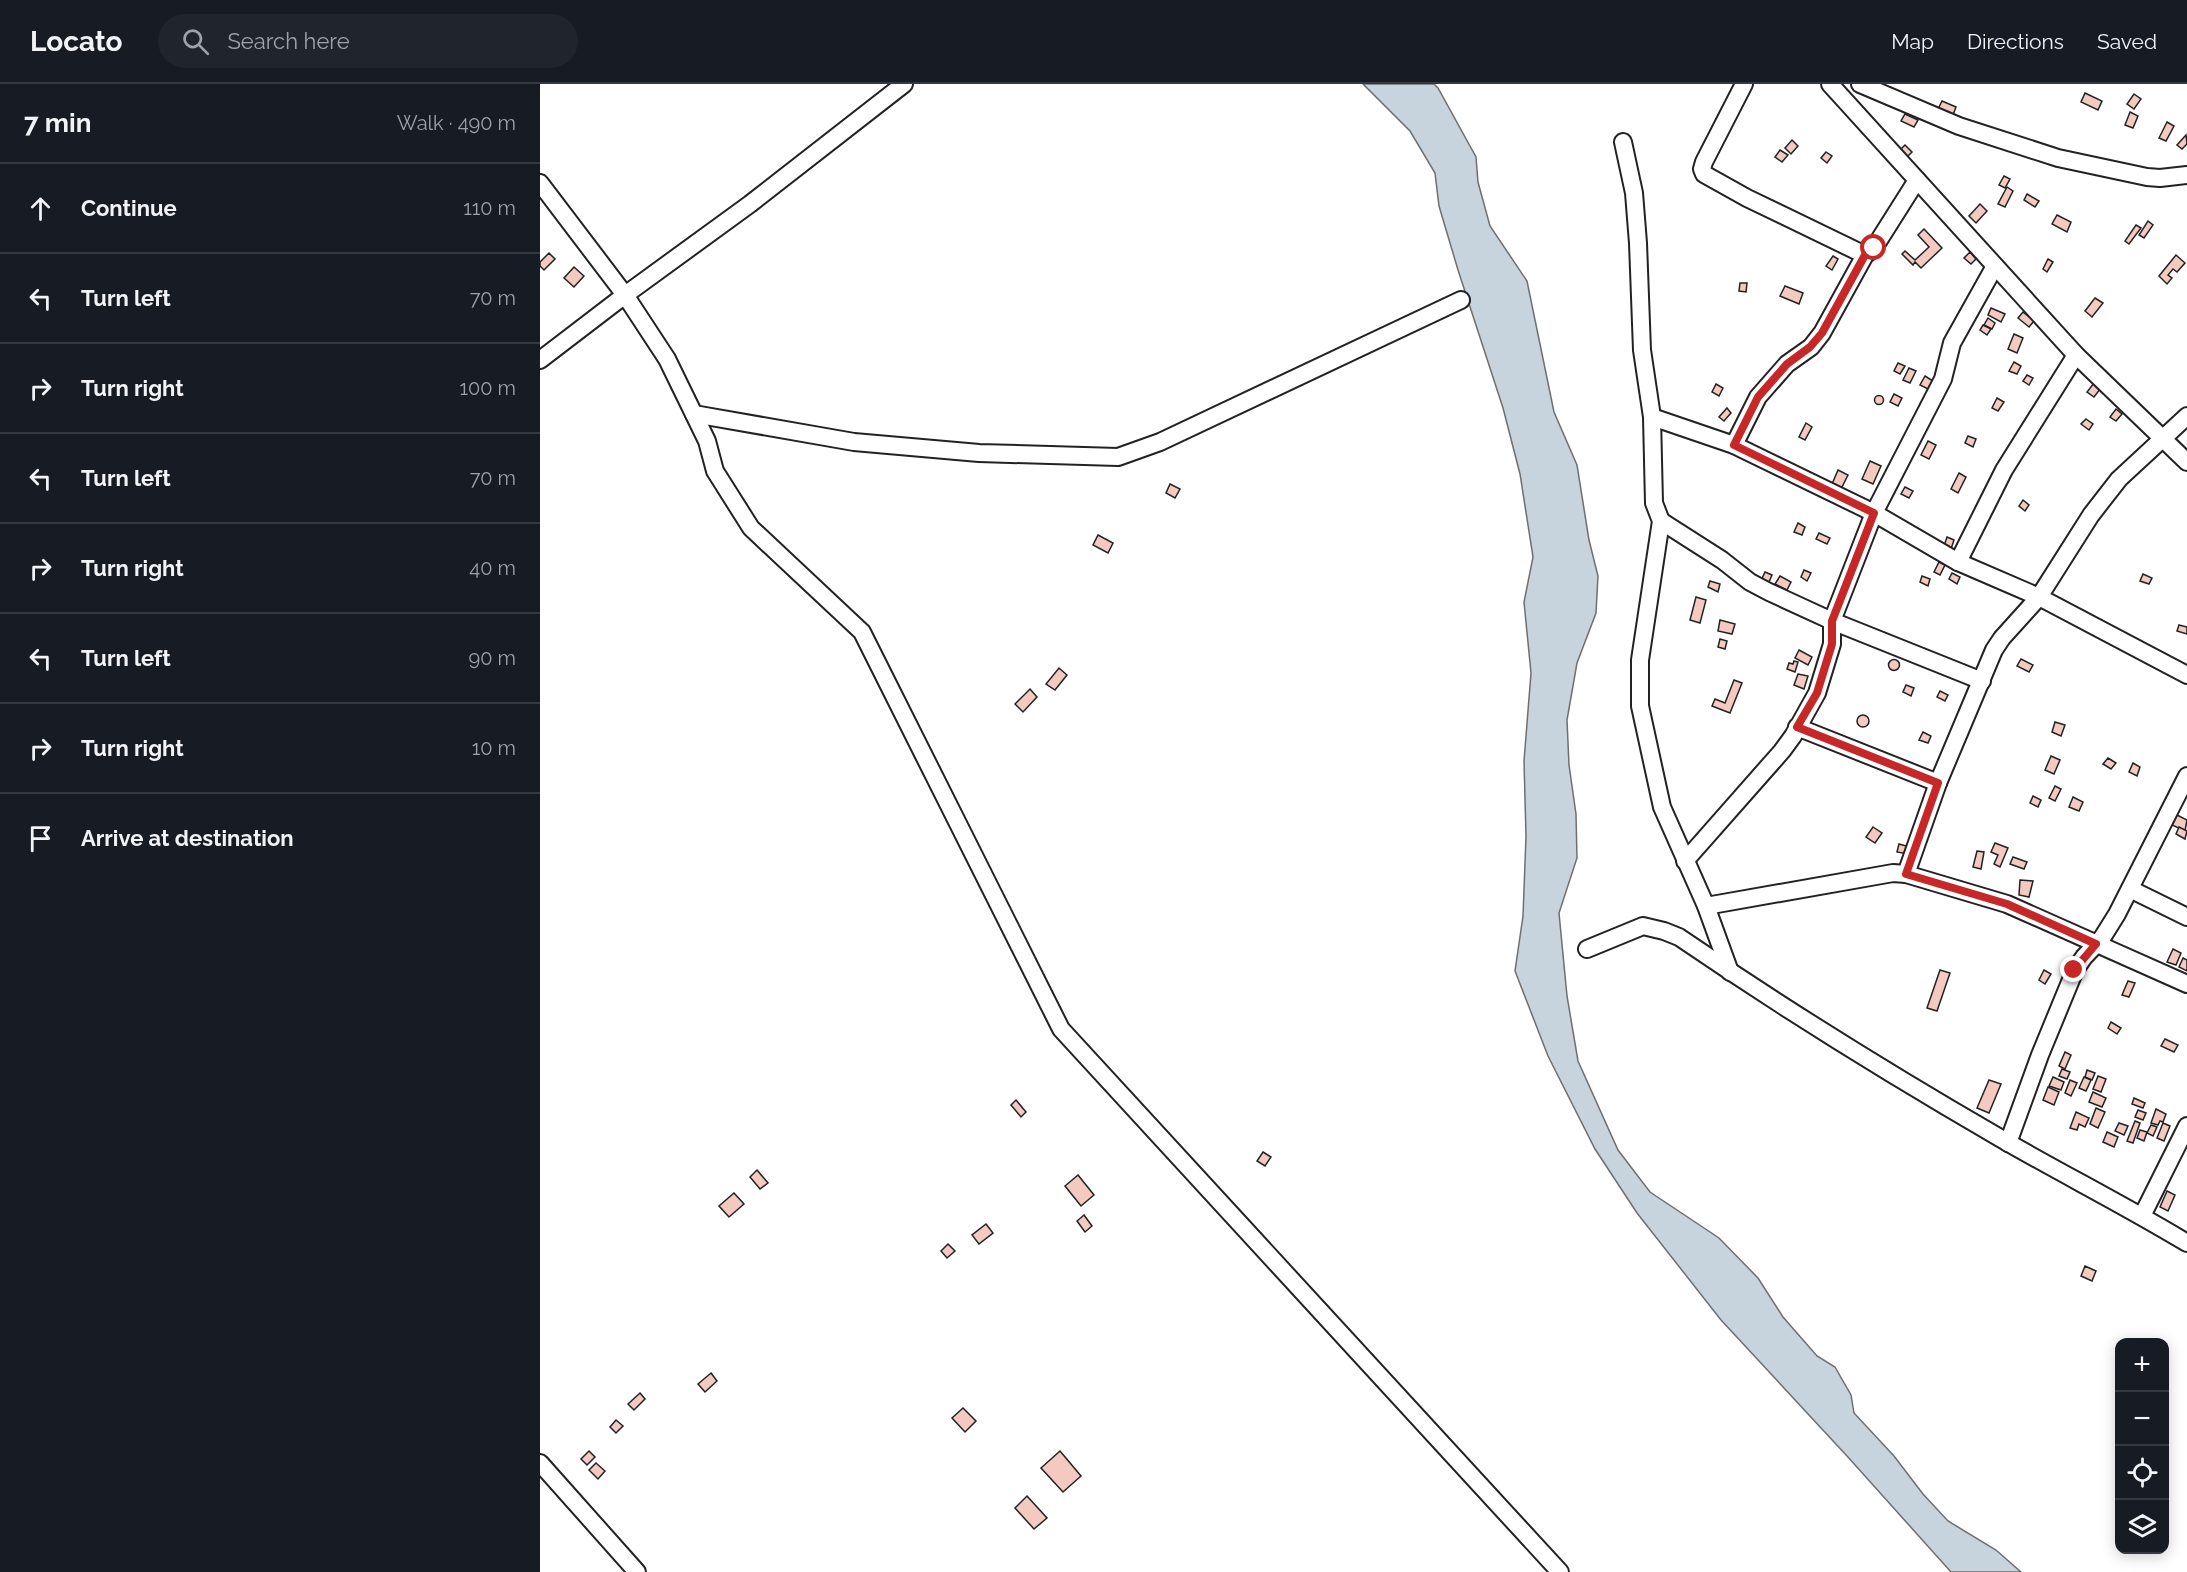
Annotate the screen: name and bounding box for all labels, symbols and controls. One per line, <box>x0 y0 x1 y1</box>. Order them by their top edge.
search box <box>158 14 578 68</box>
text: Locato <box>30 25 122 58</box>
icon: search <box>179 25 212 58</box>
text: Search here <box>227 28 350 54</box>
text: Map <box>1891 29 1934 54</box>
text: Directions <box>1967 29 2064 54</box>
text: Saved <box>2097 29 2157 54</box>
text: 7 min <box>24 108 91 138</box>
text: Walk · 490 m <box>397 111 516 135</box>
icon: ahead <box>24 192 57 225</box>
text: Continue <box>81 195 177 221</box>
text: 110 m <box>463 196 516 220</box>
route start <box>1860 234 1886 260</box>
icon: left <box>24 282 57 315</box>
text: Turn left <box>81 285 171 311</box>
text: 70 m <box>470 286 516 310</box>
icon: right <box>24 372 57 405</box>
text: Turn right <box>81 375 184 401</box>
text: 100 m <box>459 376 516 400</box>
icon: left <box>24 462 57 495</box>
text: Turn left <box>81 465 171 491</box>
text: 70 m <box>470 466 516 490</box>
icon: right <box>24 552 57 585</box>
text: Turn right <box>81 555 184 581</box>
text: 40 m <box>469 556 516 580</box>
icon: left <box>24 642 57 675</box>
text: Turn left <box>81 645 171 671</box>
text: 90 m <box>469 646 516 670</box>
icon: right <box>24 732 57 765</box>
text: Turn right <box>81 735 184 761</box>
text: 10 m <box>472 736 516 760</box>
icon: arrive <box>24 822 57 855</box>
text: Arrive at destination <box>81 825 294 851</box>
route end <box>2060 956 2086 982</box>
map controls <box>2115 1338 2169 1554</box>
button: + <box>2115 1338 2169 1392</box>
button: − <box>2115 1392 2169 1446</box>
button: locate <box>2115 1446 2169 1500</box>
button: layers <box>2115 1500 2169 1554</box>

